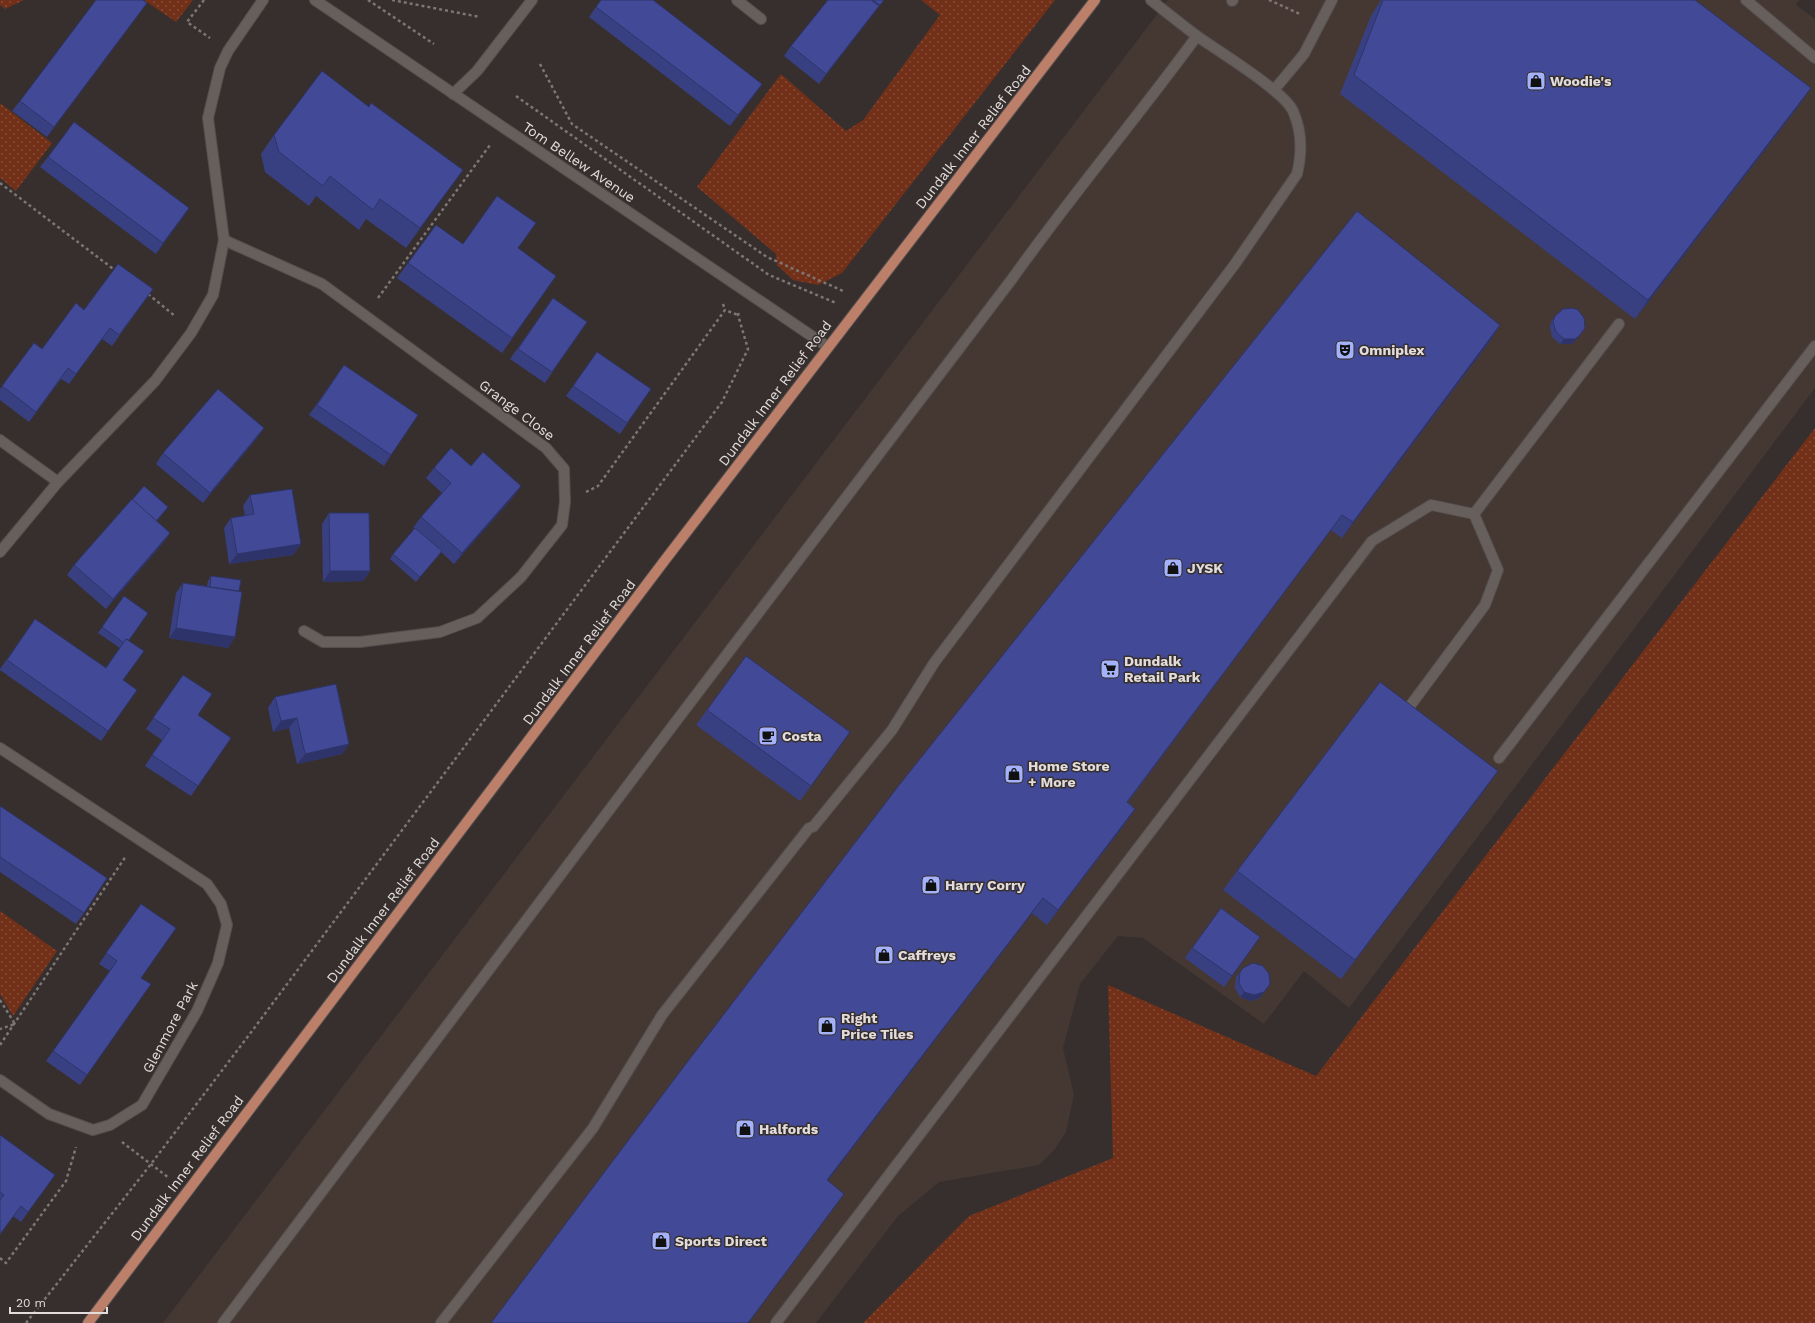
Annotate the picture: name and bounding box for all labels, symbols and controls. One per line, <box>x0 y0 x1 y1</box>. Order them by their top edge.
street label: Dundalk Inner Relief Road <box>912 62 1034 212</box>
shop icon: Woodie's <box>1525 70 1547 92</box>
place label: Woodie's <box>1550 73 1612 89</box>
street label: Tom Bellew Avenue <box>520 118 638 206</box>
street label: Dundalk Inner Relief Road <box>715 317 835 469</box>
theatre icon: Omniplex <box>1334 339 1356 361</box>
place label: Omniplex <box>1359 342 1425 358</box>
street label: Grange Close <box>476 376 558 444</box>
shop icon: JYSK <box>1162 557 1184 579</box>
place label: JYSK <box>1187 560 1223 576</box>
street label: Dundalk Inner Relief Road <box>519 576 639 728</box>
place label: Dundalk Retail Park <box>1124 653 1201 685</box>
supermarket icon: Dundalk Retail Park <box>1099 658 1121 680</box>
cafe icon: Costa <box>757 725 779 747</box>
place label: Costa <box>782 728 823 744</box>
place label: Home Store + More <box>1028 758 1110 790</box>
shop icon: Home Store + More <box>1003 763 1025 785</box>
street label: Dundalk Inner Relief Road <box>323 834 443 986</box>
shop icon: Harry Corry <box>920 874 942 896</box>
place label: Harry Corry <box>945 877 1025 893</box>
shop icon: Caffreys <box>873 944 895 966</box>
place label: Caffreys <box>898 947 957 963</box>
street label: Glenmore Park <box>139 978 201 1076</box>
place label: Right Price Tiles <box>841 1010 914 1042</box>
shop icon: Right Price Tiles <box>816 1015 838 1037</box>
street label: Dundalk Inner Relief Road <box>127 1092 247 1244</box>
shop icon: Halfords <box>734 1118 756 1140</box>
place label: Halfords <box>759 1121 819 1137</box>
shop icon: Sports Direct <box>650 1230 672 1252</box>
place label: Sports Direct <box>675 1233 767 1249</box>
scale bar <box>10 1289 107 1315</box>
text: 20 m <box>16 1296 46 1310</box>

